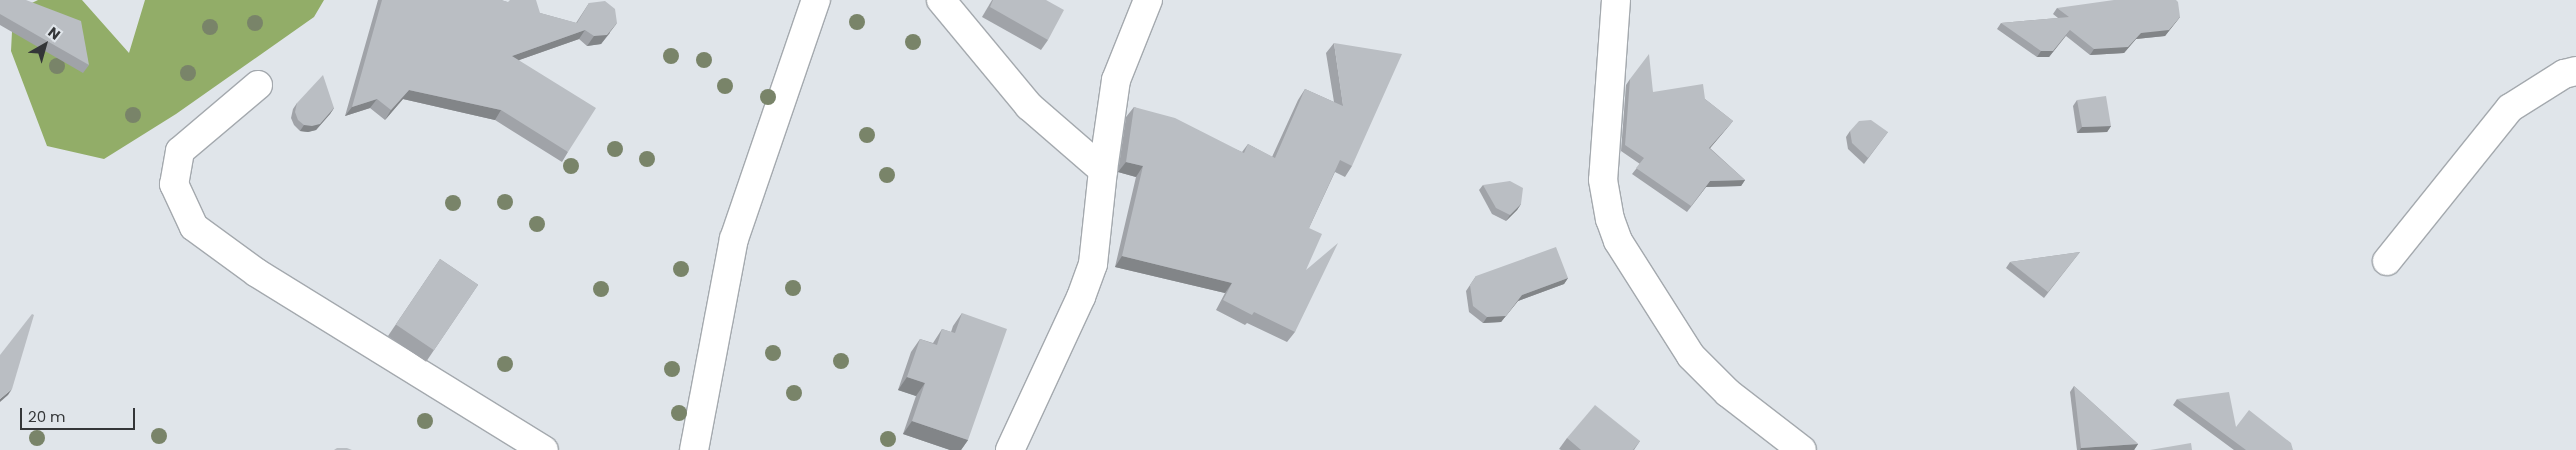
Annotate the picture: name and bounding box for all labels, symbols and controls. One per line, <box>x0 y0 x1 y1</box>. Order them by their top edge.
north arrow <box>20 20 70 70</box>
text: N <box>44 22 65 44</box>
scale bar <box>22 398 138 430</box>
text: 20 m <box>28 406 66 427</box>

